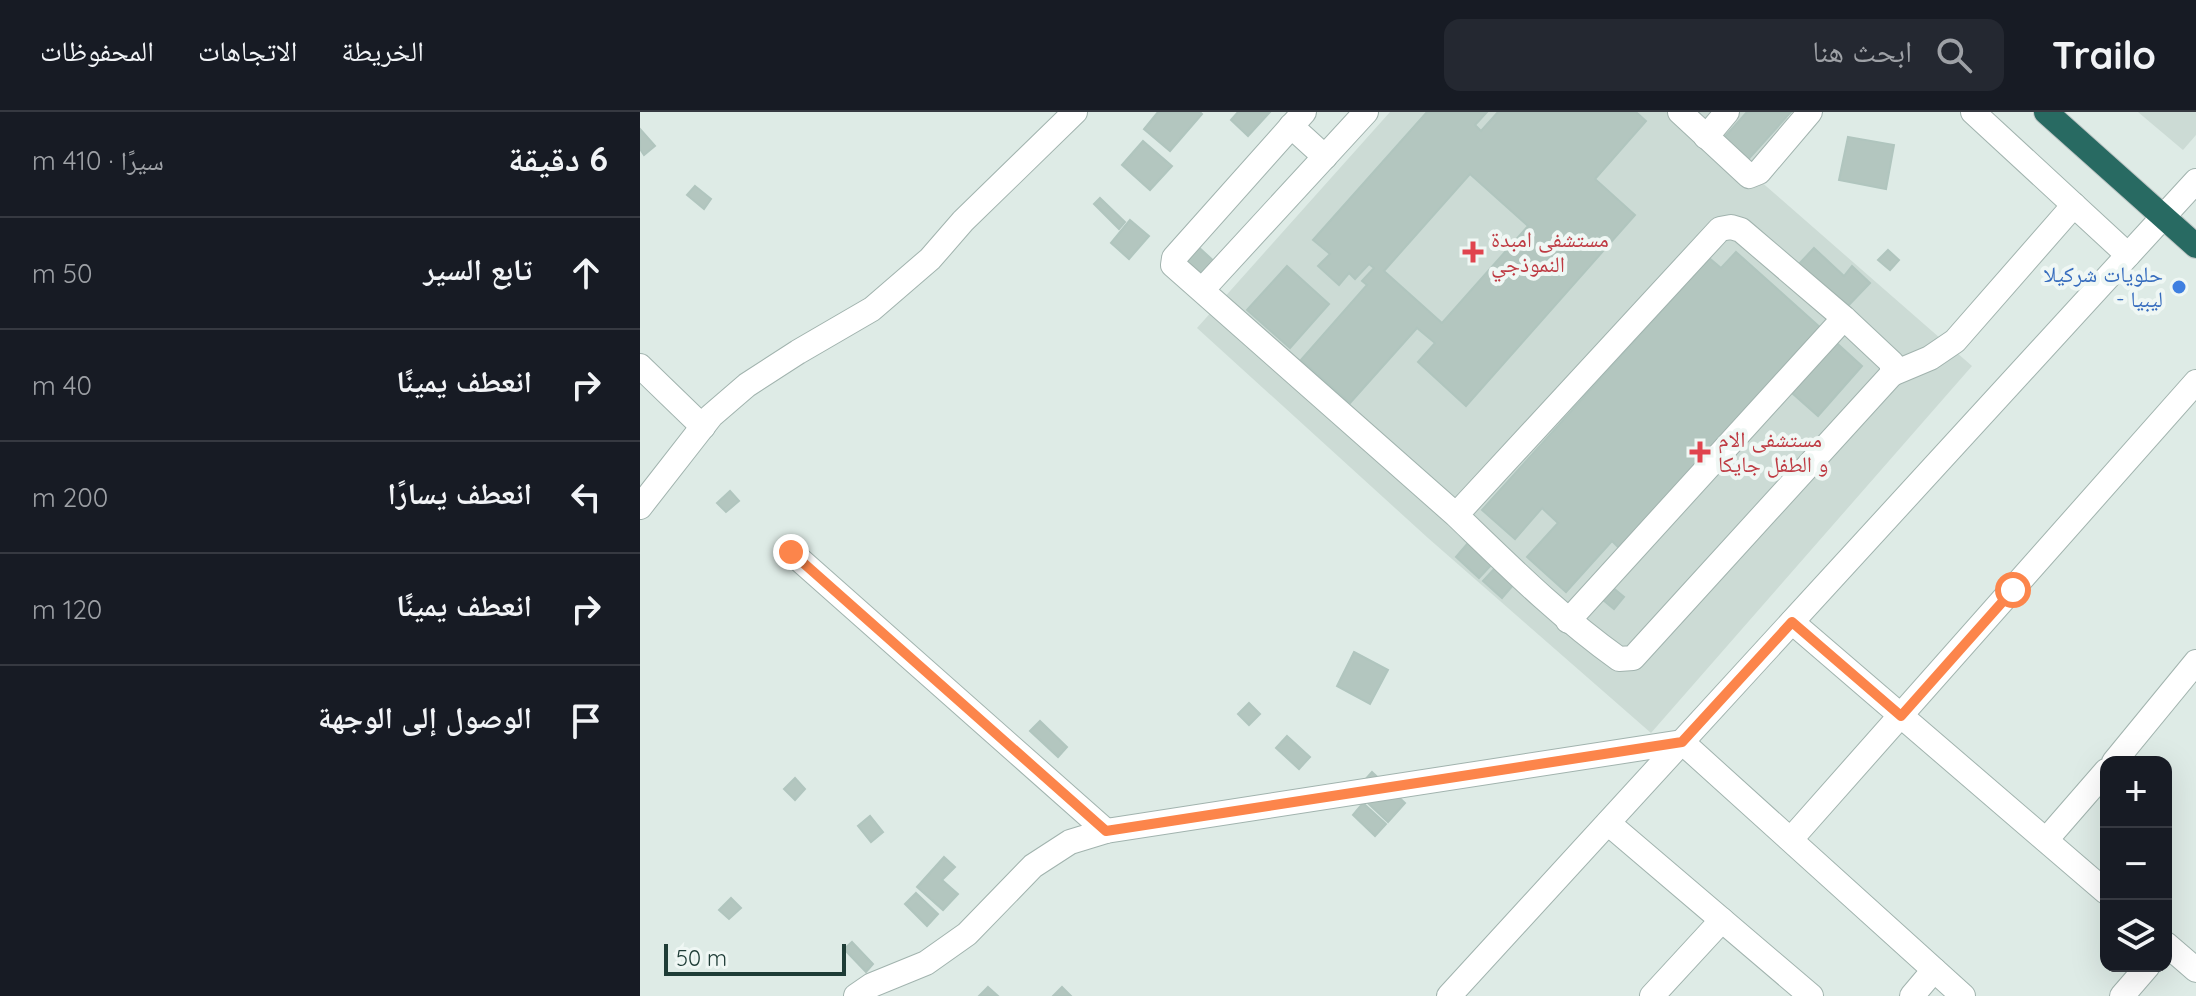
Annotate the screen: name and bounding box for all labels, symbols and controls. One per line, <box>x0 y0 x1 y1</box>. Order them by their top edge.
search box <box>1444 19 2004 91</box>
text: Trailo <box>2052 31 2156 79</box>
text: ابحث هنا <box>1812 32 1912 70</box>
text: المحفوظات <box>40 33 154 68</box>
text: الاتجاهات <box>198 33 297 68</box>
text: الخريطة <box>341 33 424 68</box>
icon: search <box>1932 33 1976 77</box>
text: 6 دقيقة <box>508 137 608 180</box>
text: سيرًا · 410 m <box>32 144 164 177</box>
place label: مستشفى امبدة النموذجي <box>1491 225 1609 282</box>
marker: مستشفى امبدة النموذجي <box>1462 241 1484 263</box>
text: تابع السير <box>424 250 532 288</box>
icon: ahead <box>564 251 608 295</box>
text: 50 m <box>32 257 92 290</box>
place label: حلويات شركيلا - ليبيا <box>2043 260 2163 313</box>
marker: حلويات شركيلا - ليبيا <box>2170 278 2188 296</box>
text: انعطف يمينًا <box>396 362 532 400</box>
icon: right <box>564 363 608 407</box>
text: 40 m <box>32 369 92 402</box>
place label: مستشفى الام و الطفل جايكا <box>1718 425 1828 478</box>
marker: مستشفى الام و الطفل جايكا <box>1689 441 1711 463</box>
text: انعطف يسارًا <box>388 474 532 512</box>
icon: left <box>564 475 608 519</box>
text: 200 m <box>32 481 108 514</box>
route end <box>773 534 809 570</box>
route start <box>1995 572 2031 608</box>
text: انعطف يمينًا <box>396 586 532 624</box>
icon: right <box>564 587 608 631</box>
text: 120 m <box>32 593 102 626</box>
text: الوصول إلى الوجهة <box>318 698 532 736</box>
icon: arrive <box>564 699 608 743</box>
map controls <box>2100 756 2172 972</box>
button: + <box>2100 756 2172 828</box>
button: − <box>2100 828 2172 900</box>
button: layers <box>2100 900 2172 972</box>
scale bar <box>664 940 846 976</box>
text: 50 m <box>676 944 727 972</box>

